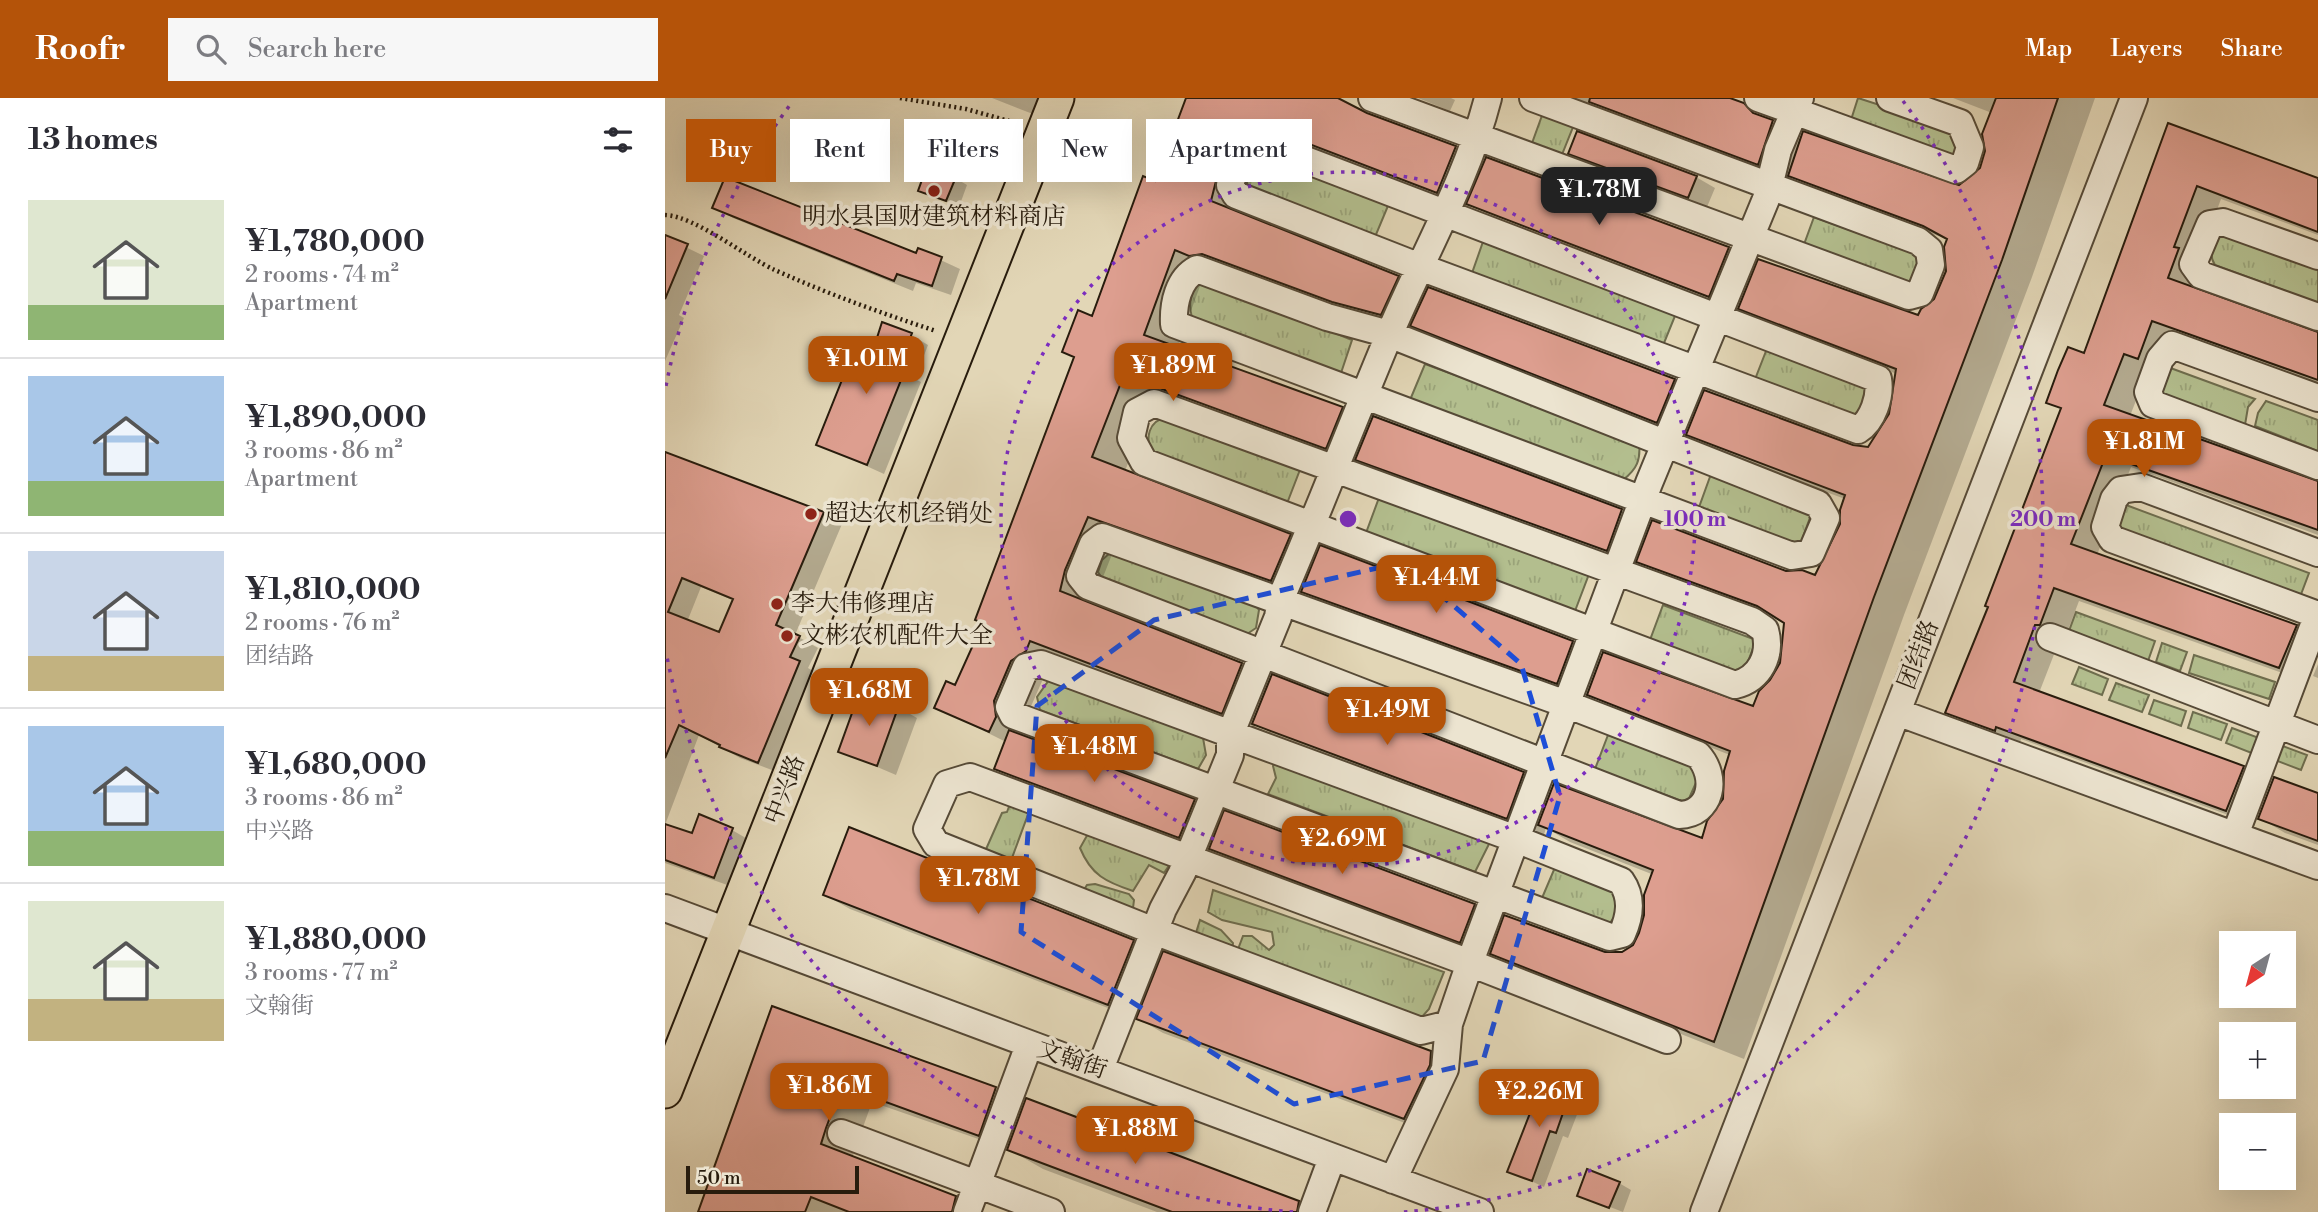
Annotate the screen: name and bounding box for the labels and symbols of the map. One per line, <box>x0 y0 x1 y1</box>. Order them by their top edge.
pin: ¥1.78M <box>1542 167 1656 227</box>
marker: 明水县国财建筑材料商店 <box>926 183 942 199</box>
place label: 明水县国财建筑材料商店 <box>802 202 1066 232</box>
pin: ¥1.01M <box>809 336 923 396</box>
pin: ¥1.89M <box>1116 344 1230 403</box>
pin: ¥1.81M <box>2087 420 2201 479</box>
place label: 超达农机经销处 <box>825 499 993 529</box>
marker: 超达农机经销处 <box>803 506 819 522</box>
centre of rings <box>1336 507 1360 531</box>
text: 100 m <box>1664 507 1726 533</box>
text: 200 m <box>2010 507 2076 533</box>
pin: ¥1.44M <box>1379 556 1493 615</box>
place label: 李大伟修理店 <box>791 589 935 619</box>
marker: 李大伟修理店 <box>769 596 785 612</box>
street label: 团结路 <box>1892 616 1946 694</box>
place label: 文彬农机配件大全 <box>801 621 993 651</box>
marker: 文彬农机配件大全 <box>779 628 795 644</box>
pin: ¥1.68M <box>812 668 926 728</box>
pin: ¥1.49M <box>1330 688 1444 747</box>
pin: ¥1.48M <box>1037 724 1151 784</box>
street label: 中兴路 <box>758 751 812 829</box>
pin: ¥2.69M <box>1285 816 1399 876</box>
pin: ¥1.78M <box>921 856 1035 916</box>
north arrow <box>2219 931 2296 1008</box>
street label: 文翰街 <box>1033 1034 1111 1086</box>
pin: ¥1.86M <box>772 1063 886 1123</box>
pin: ¥2.26M <box>1482 1070 1596 1129</box>
pin: ¥1.88M <box>1078 1107 1192 1166</box>
scale bar <box>686 1163 859 1195</box>

